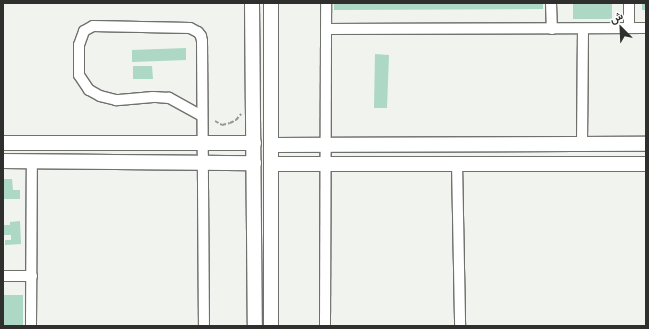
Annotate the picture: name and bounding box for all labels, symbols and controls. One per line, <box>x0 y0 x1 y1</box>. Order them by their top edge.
north arrow <box>601 8 641 48</box>
text: ش <box>607 8 625 25</box>

